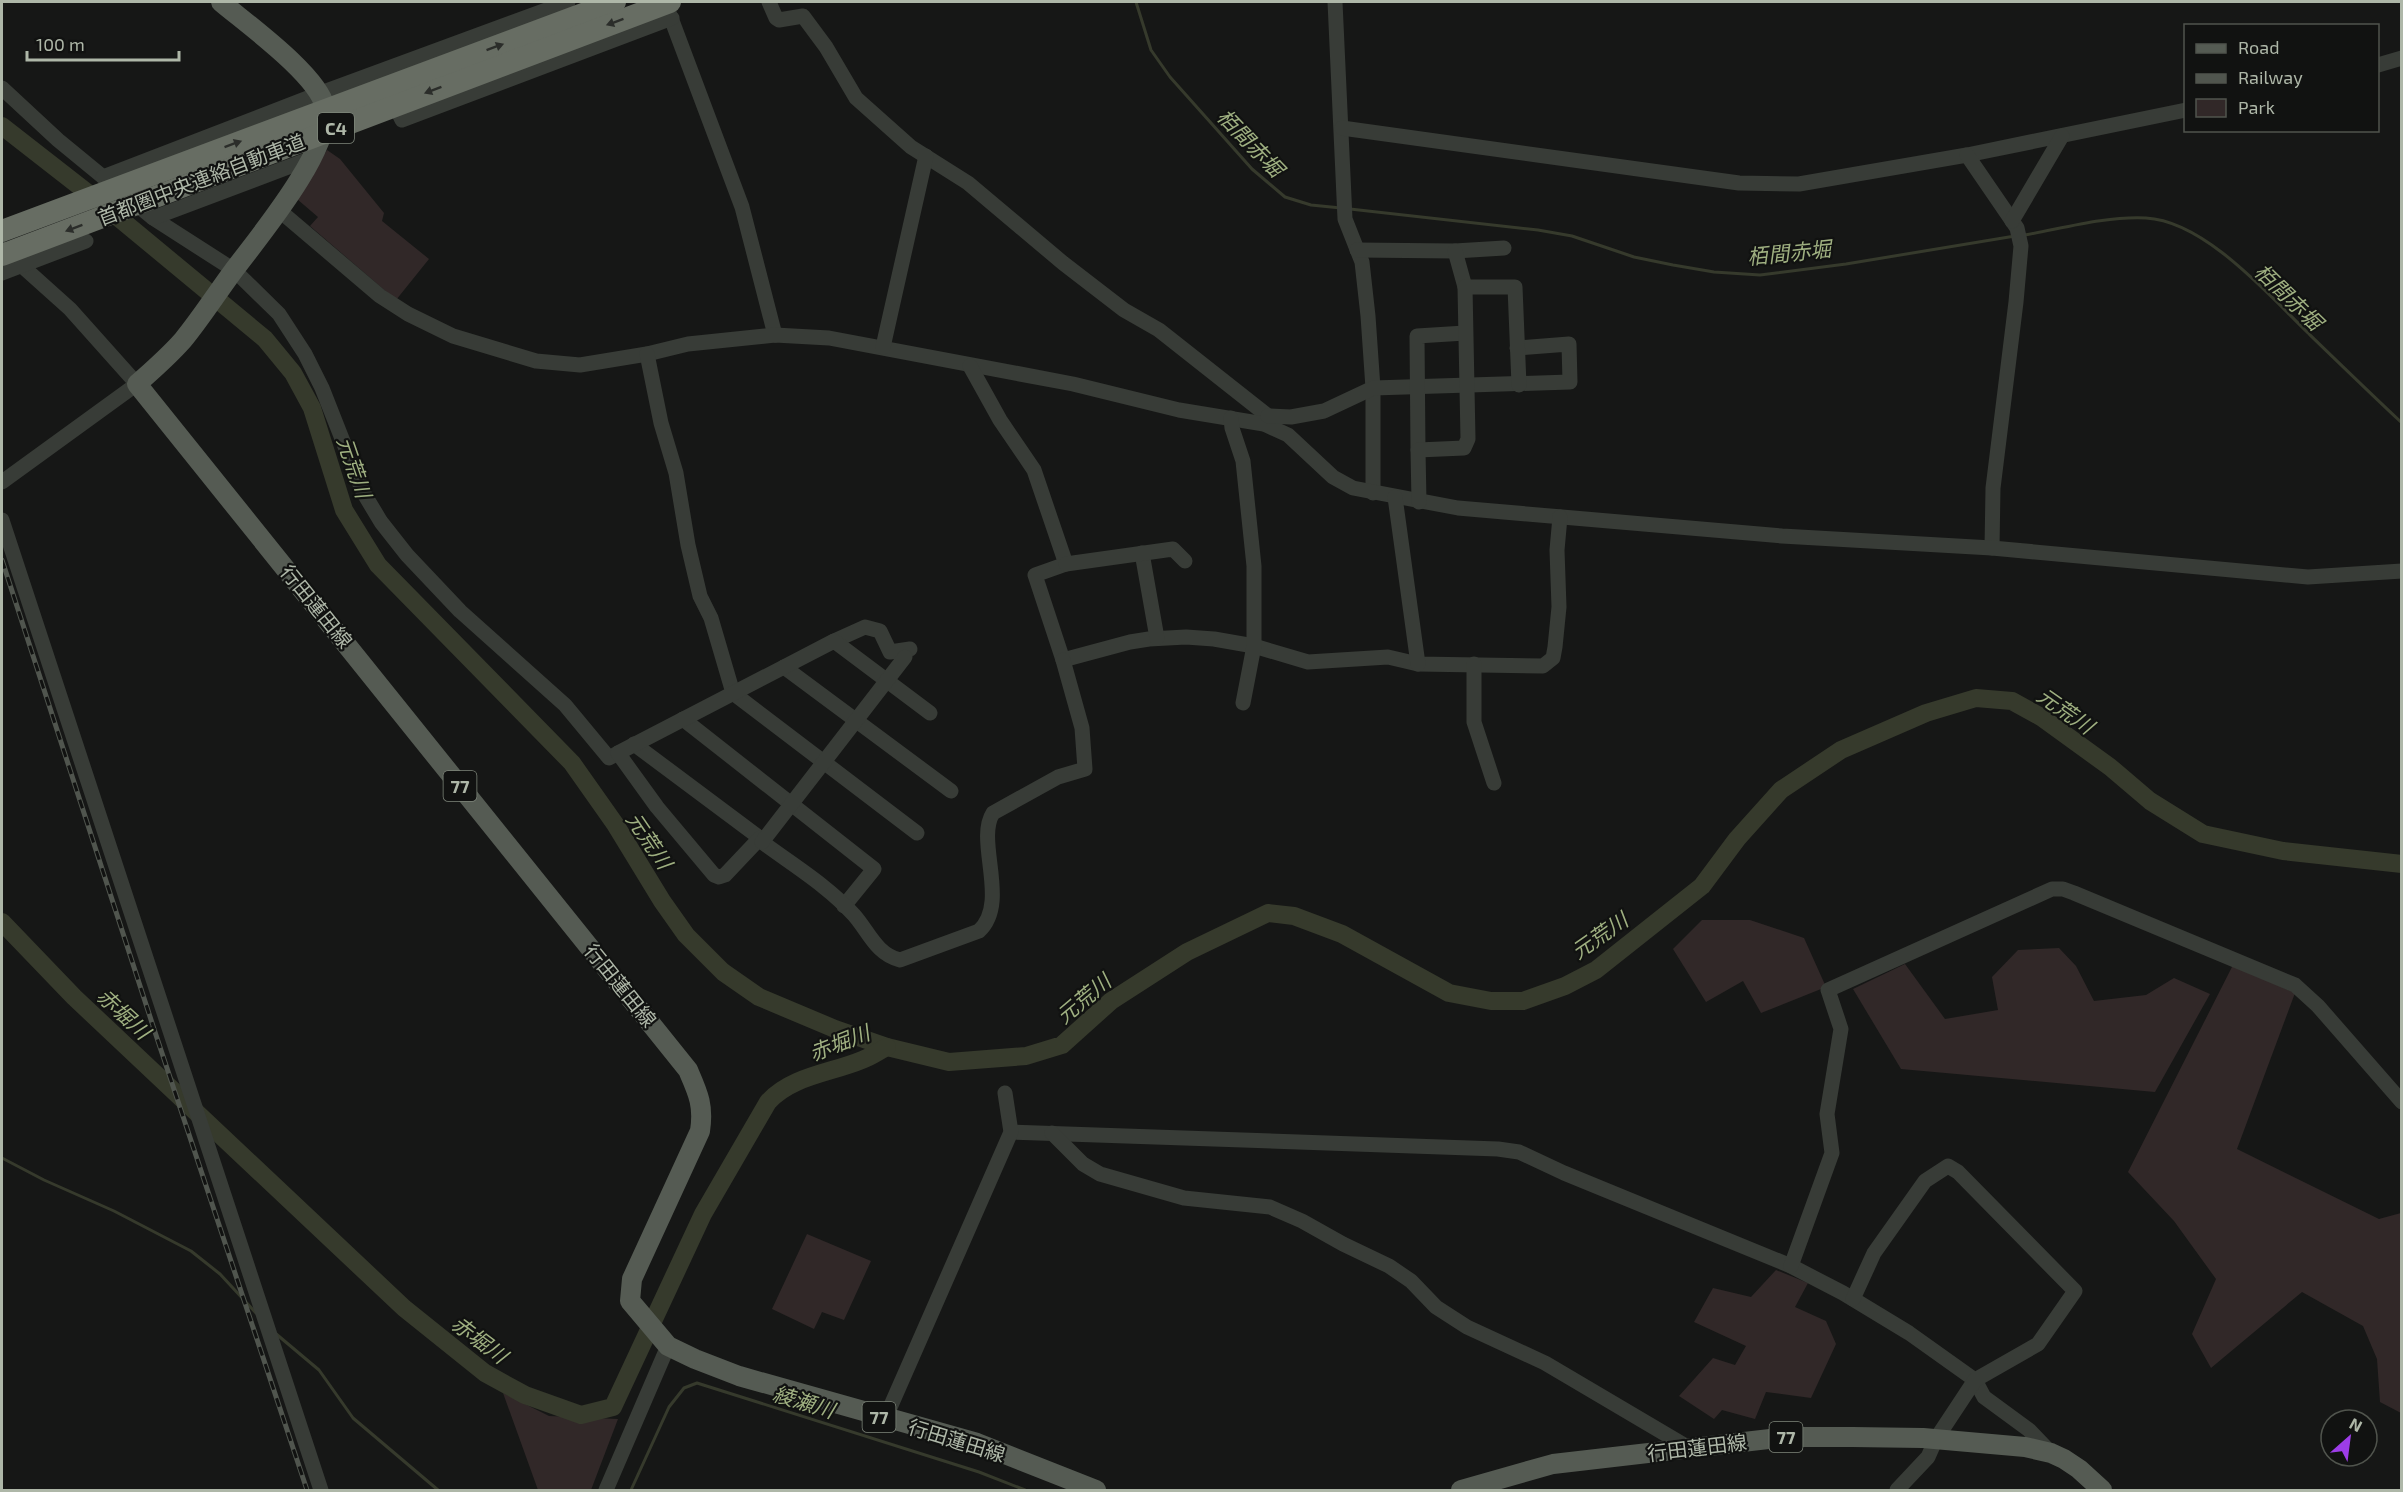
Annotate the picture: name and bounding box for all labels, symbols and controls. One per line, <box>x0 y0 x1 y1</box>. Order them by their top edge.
one-way arrow <box>606 17 624 27</box>
scale bar <box>27 24 178 62</box>
legend <box>2184 24 2379 132</box>
text: 100 m <box>36 33 85 55</box>
text: Road <box>2238 36 2279 58</box>
one-way arrow <box>486 41 504 51</box>
text: Railway <box>2238 66 2303 88</box>
one-way arrow <box>424 86 442 96</box>
text: Park <box>2238 96 2275 118</box>
water label: 栢間赤堀 <box>1213 103 1291 183</box>
road number: C4 <box>318 113 354 143</box>
street label: 首都圏中央連絡自動車道 <box>94 128 308 230</box>
one-way arrow <box>224 139 242 148</box>
one-way arrow <box>65 223 83 233</box>
water label: 栢間赤堀 <box>1746 235 1835 269</box>
water label: 栢間赤堀 <box>2250 258 2330 336</box>
water label: 元荒川 <box>333 433 378 503</box>
street label: 行田蓮田線 <box>276 560 358 652</box>
water label: 元荒川 <box>2033 682 2101 739</box>
road number: 77 <box>444 771 476 801</box>
water label: 元荒川 <box>622 807 679 875</box>
water label: 元荒川 <box>1566 906 1634 963</box>
street label: 行田蓮田線 <box>580 939 662 1031</box>
water label: 元荒川 <box>1051 967 1117 1028</box>
water label: 赤堀川 <box>92 982 157 1045</box>
water label: 赤堀川 <box>805 1018 875 1065</box>
water label: 赤堀川 <box>447 1310 514 1369</box>
water label: 綾瀬川 <box>770 1380 840 1423</box>
road number: 77 <box>862 1402 896 1432</box>
north arrow <box>2319 1408 2379 1468</box>
text: N <box>2347 1413 2366 1435</box>
street label: 行田蓮田線 <box>906 1414 1008 1466</box>
road number: 77 <box>1770 1422 1802 1452</box>
street label: 行田蓮田線 <box>1646 1429 1748 1465</box>

